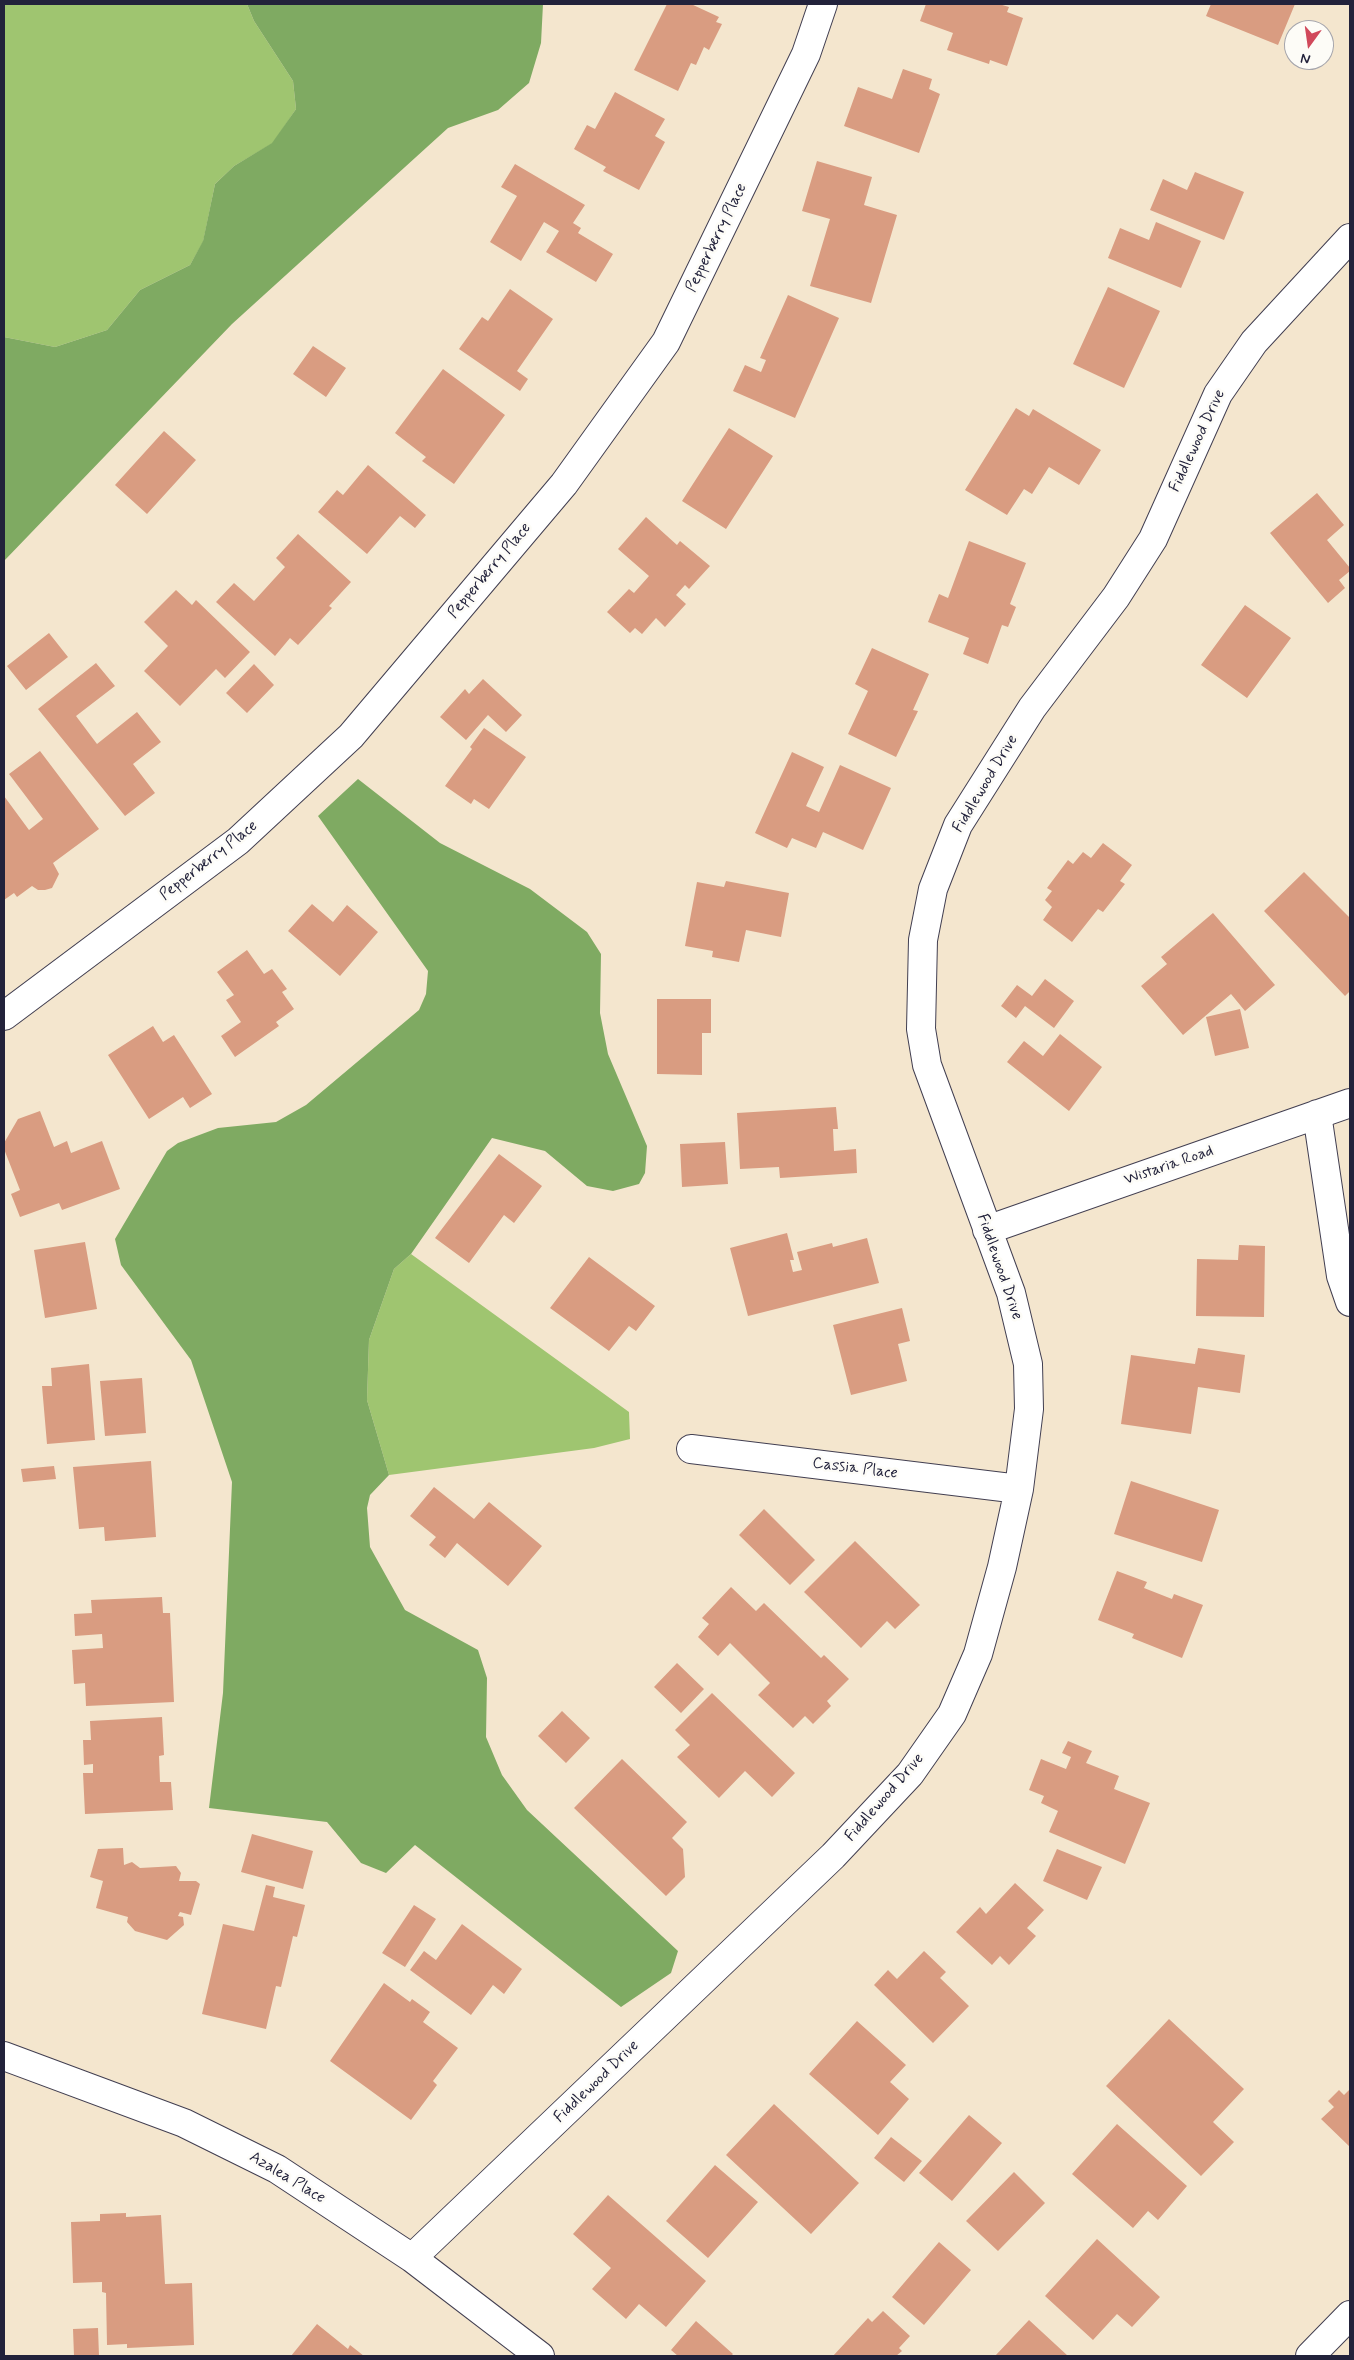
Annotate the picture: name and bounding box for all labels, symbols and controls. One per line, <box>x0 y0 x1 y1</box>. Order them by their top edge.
north arrow <box>1284 20 1334 70</box>
text: N <box>1299 49 1312 68</box>
street label: Pepperberry Place <box>682 180 752 296</box>
street label: Fiddlewood Drive <box>1166 387 1230 495</box>
street label: Pepperberry Place <box>444 519 536 623</box>
street label: Fiddlewood Drive <box>949 732 1023 836</box>
street label: Pepperberry Place <box>156 817 262 905</box>
street label: Wistaria Road <box>1122 1142 1216 1190</box>
street label: Fiddlewood Drive <box>972 1211 1026 1323</box>
street label: Cassia Place <box>811 1454 899 1484</box>
street label: Fiddlewood Drive <box>841 1750 929 1846</box>
street label: Fiddlewood Drive <box>550 2037 644 2127</box>
street label: Azalea Place <box>245 2148 329 2208</box>

